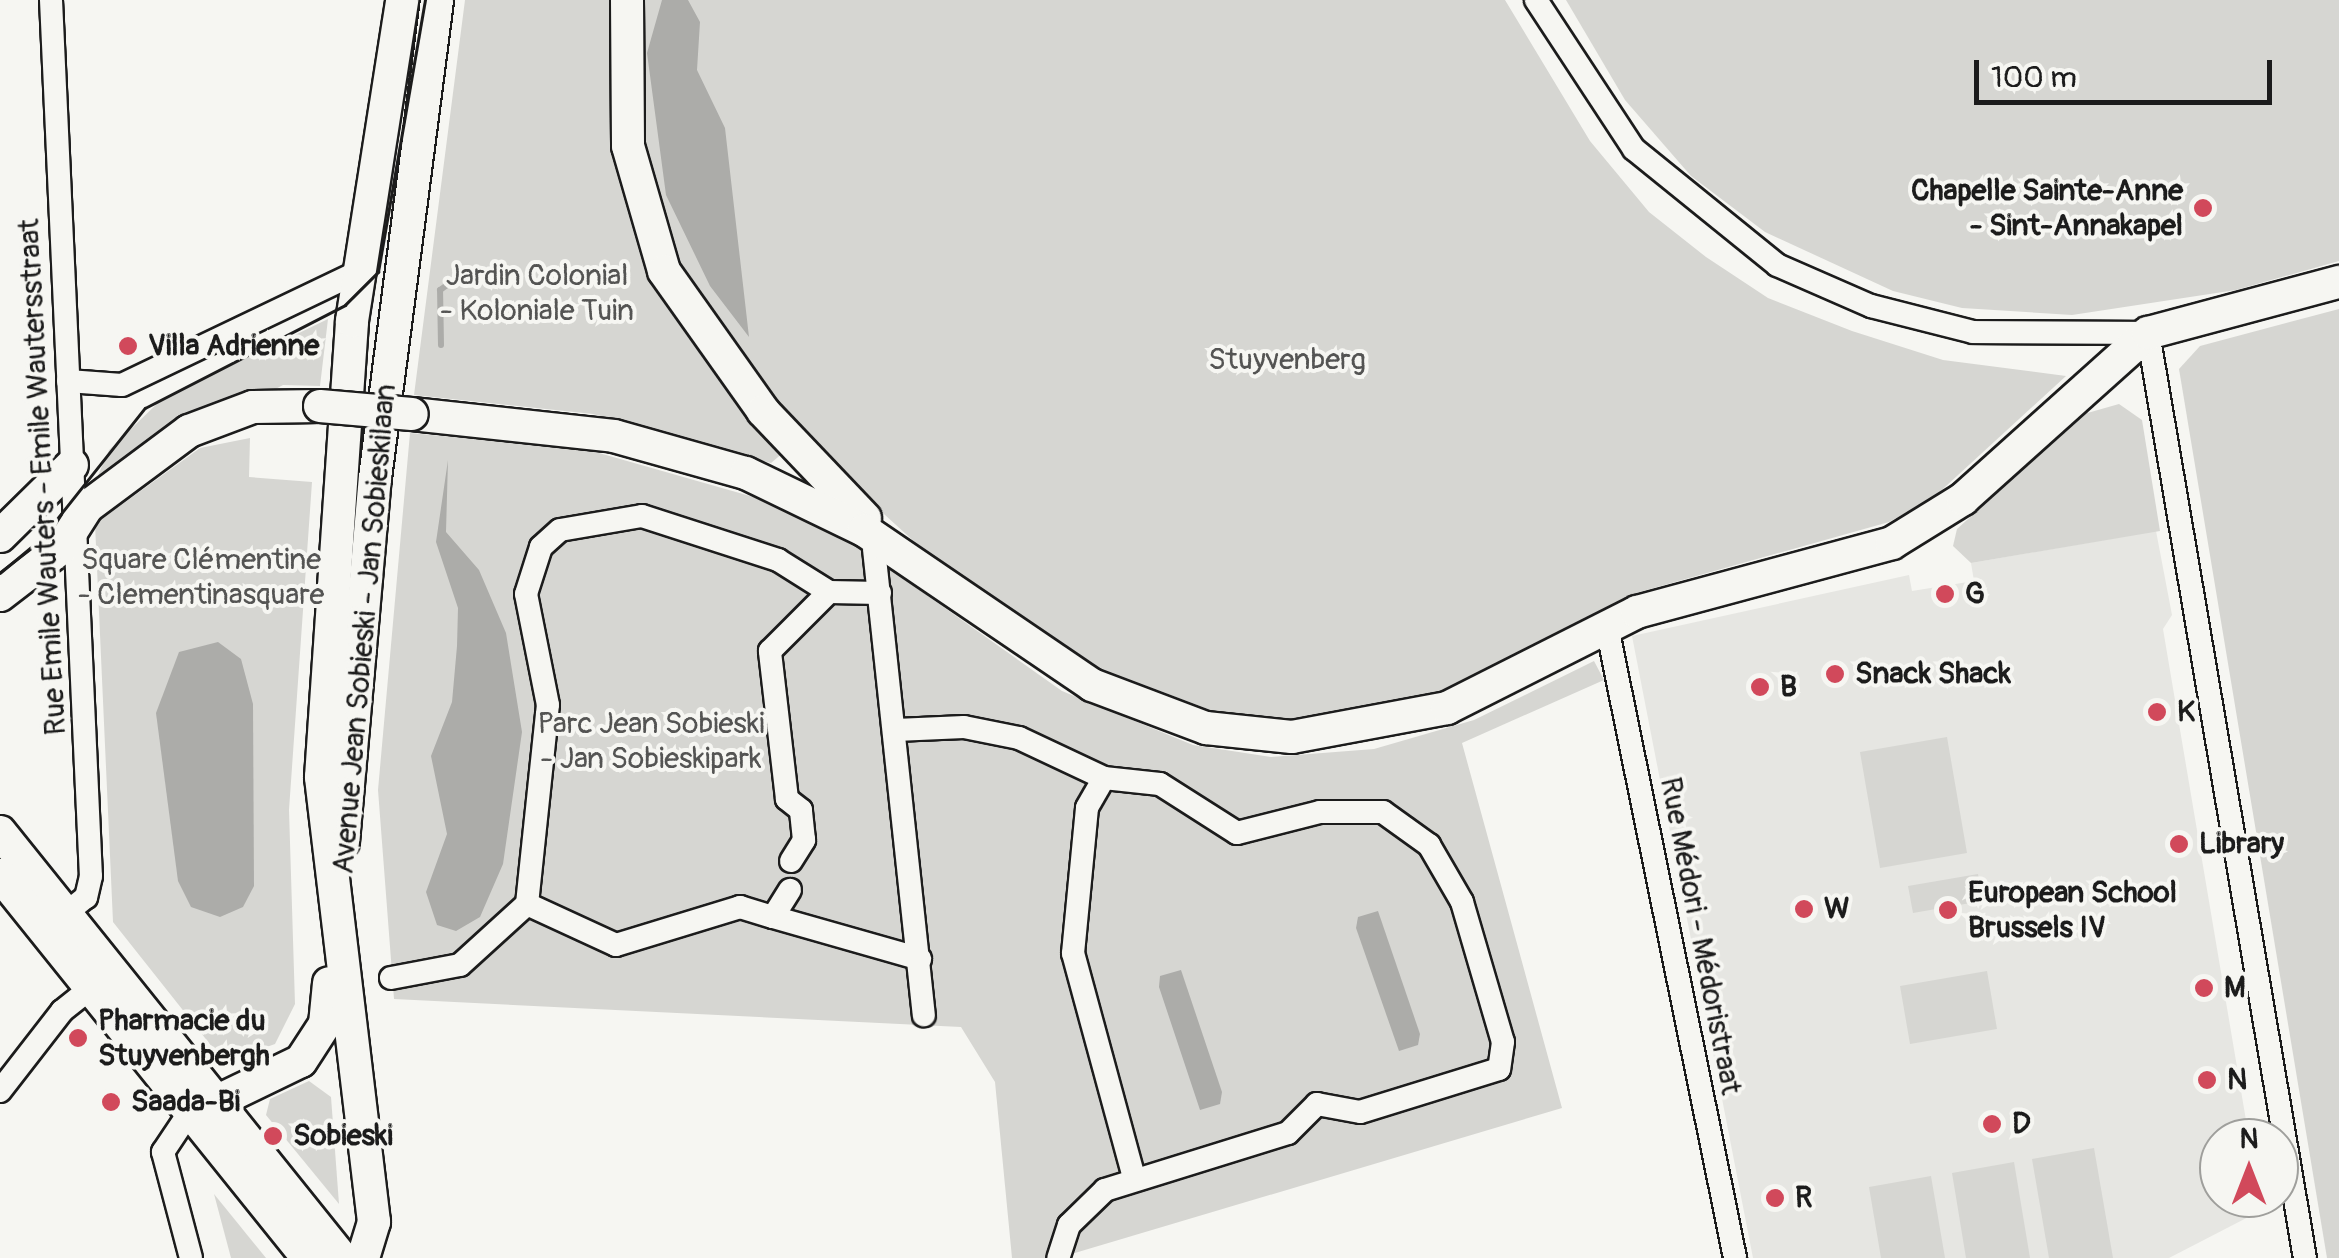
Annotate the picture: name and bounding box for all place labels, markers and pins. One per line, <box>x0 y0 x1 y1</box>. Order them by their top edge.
place label: Chapelle Sainte-Anne - Sint-Annakapel <box>1911 173 2183 244</box>
marker: Chapelle Sainte-Anne - Sint-Annakapel <box>2192 197 2214 219</box>
place label: Villa Adrienne <box>148 328 319 364</box>
marker: Villa Adrienne <box>117 335 139 357</box>
place label: G <box>1965 576 1985 612</box>
marker: G <box>1934 583 1956 605</box>
place label: Snack Shack <box>1855 656 2011 692</box>
marker: Snack Shack <box>1824 663 1846 685</box>
place label: B <box>1780 669 1797 705</box>
marker: B <box>1749 676 1771 698</box>
place label: K <box>2177 694 2195 730</box>
marker: K <box>2146 701 2168 723</box>
place label: Library <box>2199 826 2284 862</box>
marker: Library <box>2168 833 2190 855</box>
place label: European School Brussels IV <box>1968 875 2177 946</box>
place label: W <box>1824 891 1850 927</box>
marker: W <box>1793 898 1815 920</box>
marker: European School Brussels IV <box>1937 899 1959 921</box>
place label: M <box>2224 970 2246 1006</box>
marker: M <box>2193 977 2215 999</box>
place label: Pharmacie du Stuyvenbergh <box>98 1003 270 1074</box>
marker: Pharmacie du Stuyvenbergh <box>67 1027 89 1049</box>
place label: N <box>2227 1062 2247 1098</box>
marker: N <box>2196 1069 2218 1091</box>
place label: Saada-Bi <box>131 1084 240 1120</box>
marker: Saada-Bi <box>100 1091 122 1113</box>
place label: D <box>2012 1106 2031 1142</box>
marker: D <box>1981 1113 2003 1135</box>
place label: Sobieski <box>293 1118 393 1154</box>
marker: Sobieski <box>262 1125 284 1147</box>
place label: R <box>1795 1180 1812 1216</box>
marker: R <box>1764 1187 1786 1209</box>

